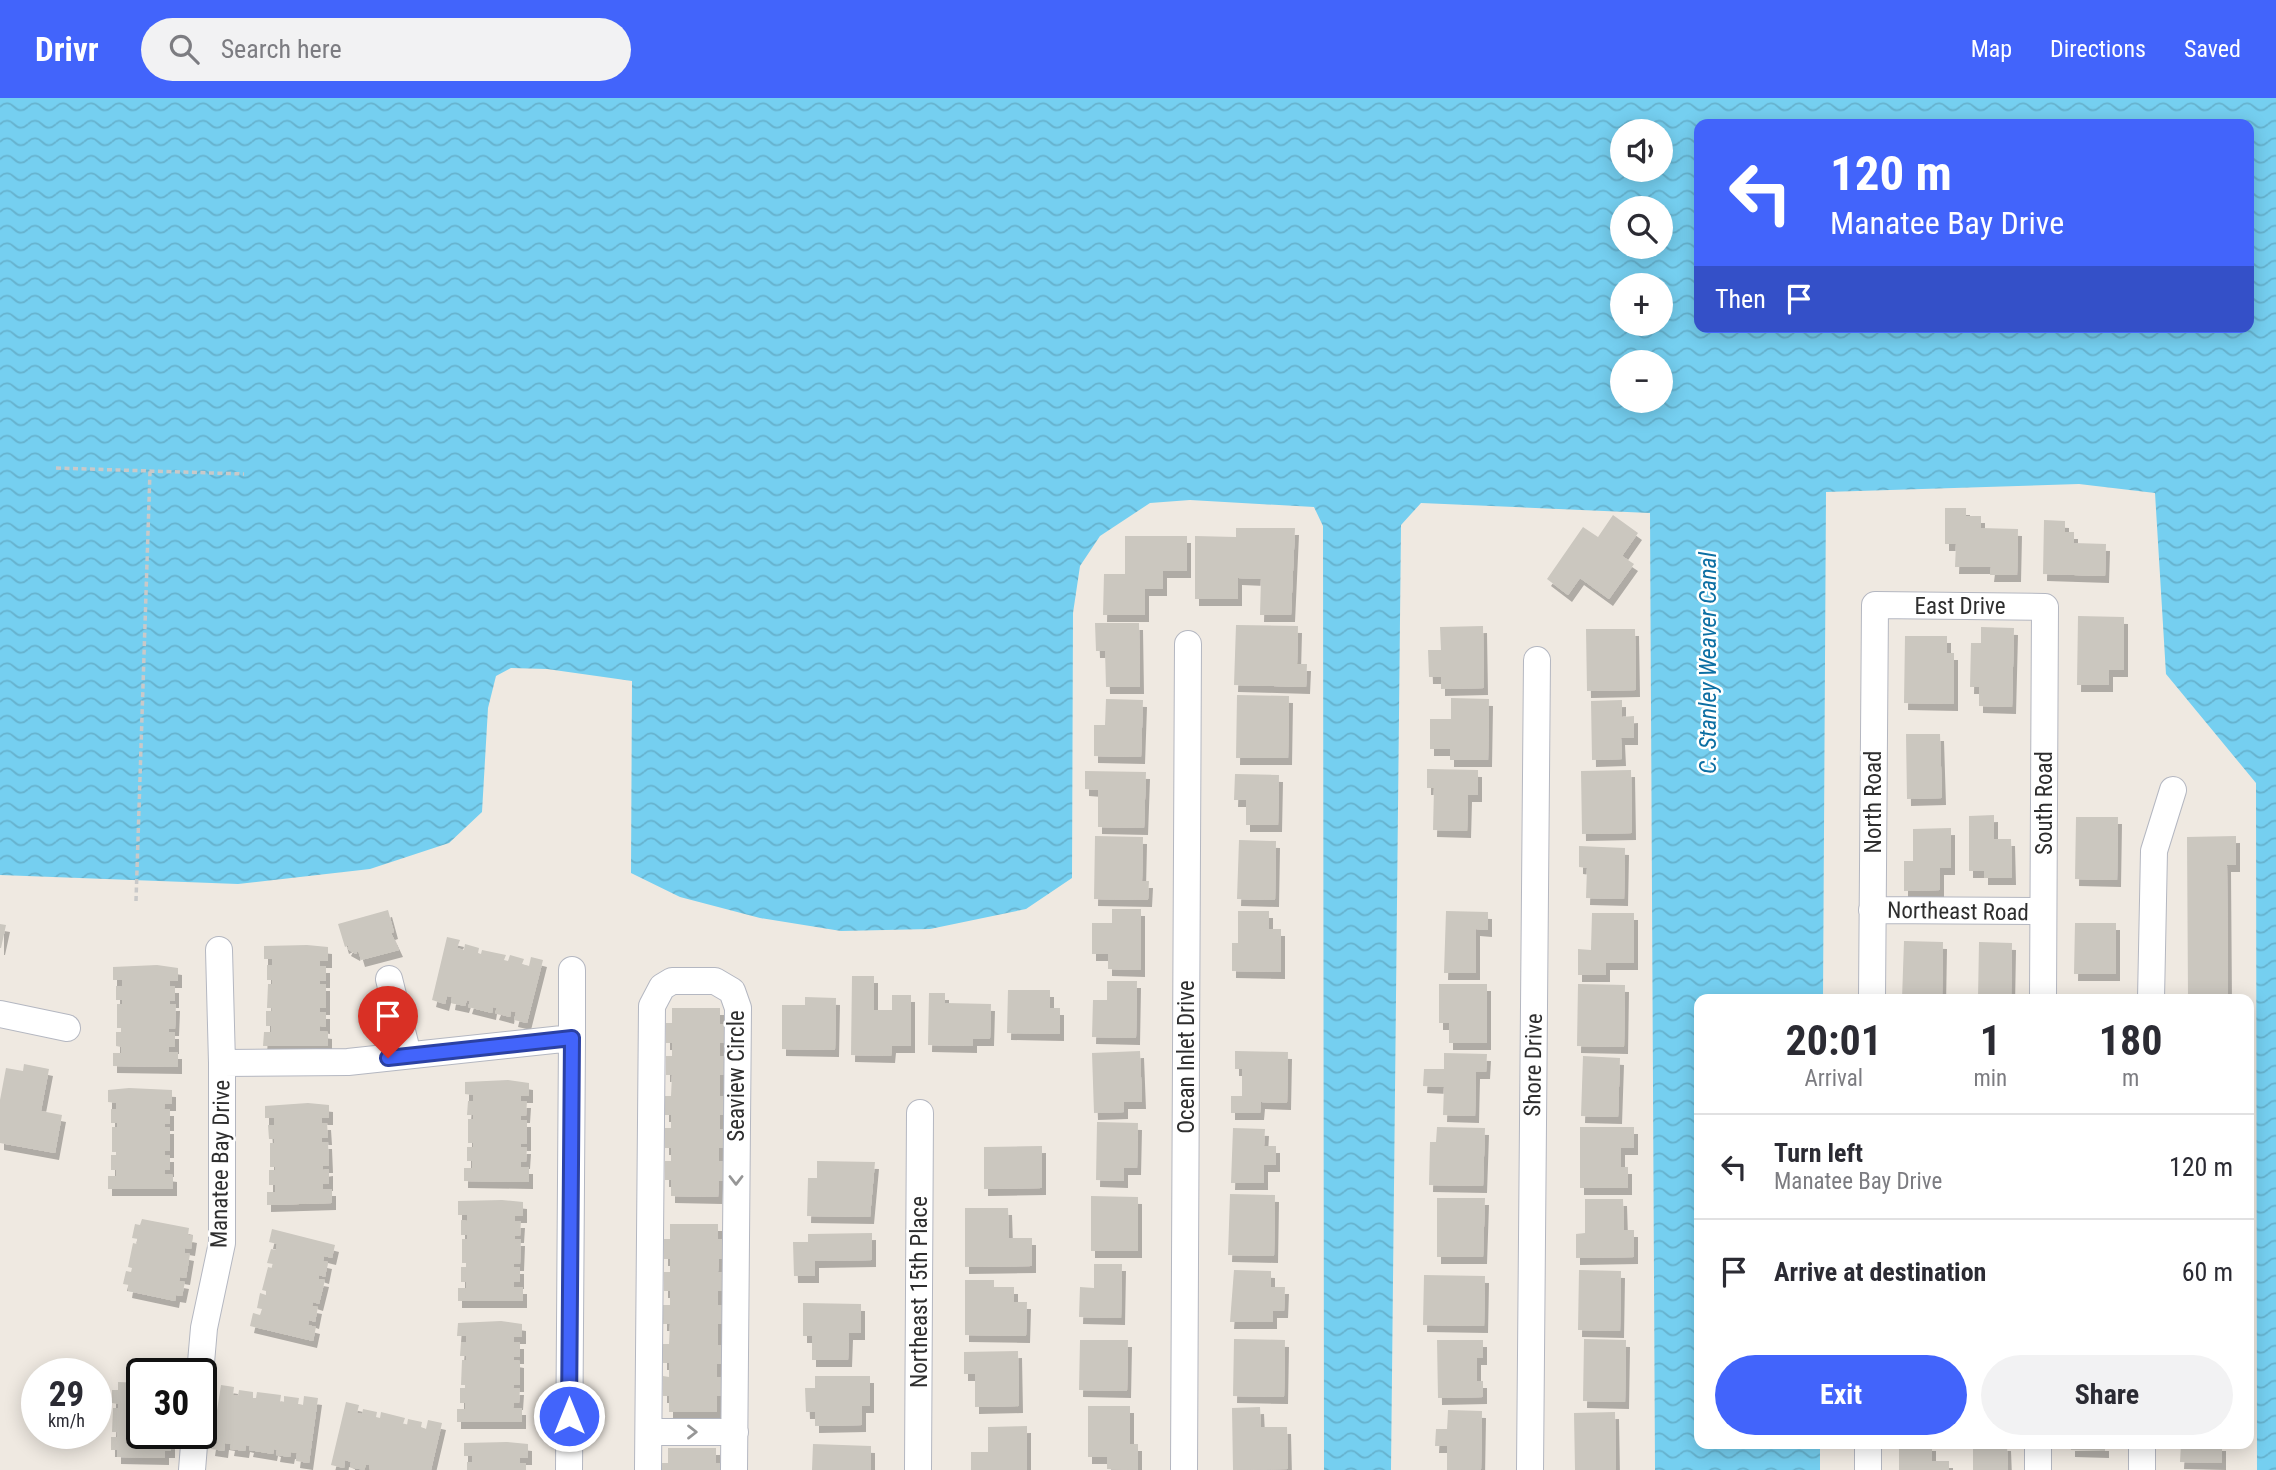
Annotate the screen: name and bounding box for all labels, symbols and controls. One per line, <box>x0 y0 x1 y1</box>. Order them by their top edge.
search box <box>141 18 631 81</box>
text: Drivr <box>35 30 99 69</box>
icon: search <box>165 30 203 68</box>
text: Search here <box>221 34 342 64</box>
text: Map <box>1971 35 2012 63</box>
text: Directions <box>2050 35 2146 63</box>
text: Saved <box>2184 35 2241 63</box>
map controls <box>1610 119 1673 413</box>
button: sound <box>1610 119 1673 182</box>
text: 120 m <box>1830 145 1952 202</box>
icon: left <box>1715 147 1806 238</box>
button: search <box>1610 196 1673 259</box>
text: Manatee Bay Drive <box>1830 204 2064 242</box>
button: + <box>1610 273 1673 336</box>
icon: arrive <box>1780 280 1818 318</box>
text: Then <box>1715 284 1766 314</box>
button: − <box>1610 350 1673 413</box>
water label: C. Stanley Weaver Canal <box>1694 551 1722 774</box>
street label: East Drive <box>1915 593 2005 620</box>
street label: North Road <box>1860 751 1887 853</box>
street label: South Road <box>2031 751 2058 855</box>
street label: Northeast Road <box>1887 897 2029 926</box>
street label: Ocean Inlet Drive <box>1173 980 1200 1134</box>
pin <box>358 986 418 1058</box>
icon: arrive <box>369 997 407 1035</box>
street label: Seaview Circle <box>723 1010 750 1142</box>
street label: Shore Drive <box>1519 1013 1548 1117</box>
text: 20:01 <box>1786 1016 1882 1065</box>
text: 1 <box>1980 1016 2001 1065</box>
text: 180 <box>2099 1016 2162 1065</box>
text: Arrival <box>1804 1065 1863 1092</box>
text: min <box>1973 1065 2007 1092</box>
text: m <box>2122 1065 2139 1092</box>
street label: Manatee Bay Drive <box>206 1080 235 1248</box>
text: Turn left <box>1774 1138 1863 1168</box>
icon: left <box>1715 1148 1753 1186</box>
text: 120 m <box>2169 1152 2233 1182</box>
text: Manatee Bay Drive <box>1774 1168 1942 1195</box>
one-way arrow <box>729 1175 744 1186</box>
street label: Northeast 15th Place <box>906 1196 933 1388</box>
icon: arrive <box>1715 1253 1753 1291</box>
text: Arrive at destination <box>1774 1257 1986 1287</box>
text: 60 m <box>2182 1257 2233 1287</box>
button: Exit <box>1715 1355 1967 1435</box>
button: Share <box>1981 1355 2233 1435</box>
speed limit sign: 30 <box>126 1358 217 1449</box>
text: 29 <box>49 1374 84 1415</box>
position arrow <box>532 1379 606 1453</box>
text: km/h <box>48 1410 85 1431</box>
one-way arrow <box>687 1424 697 1440</box>

